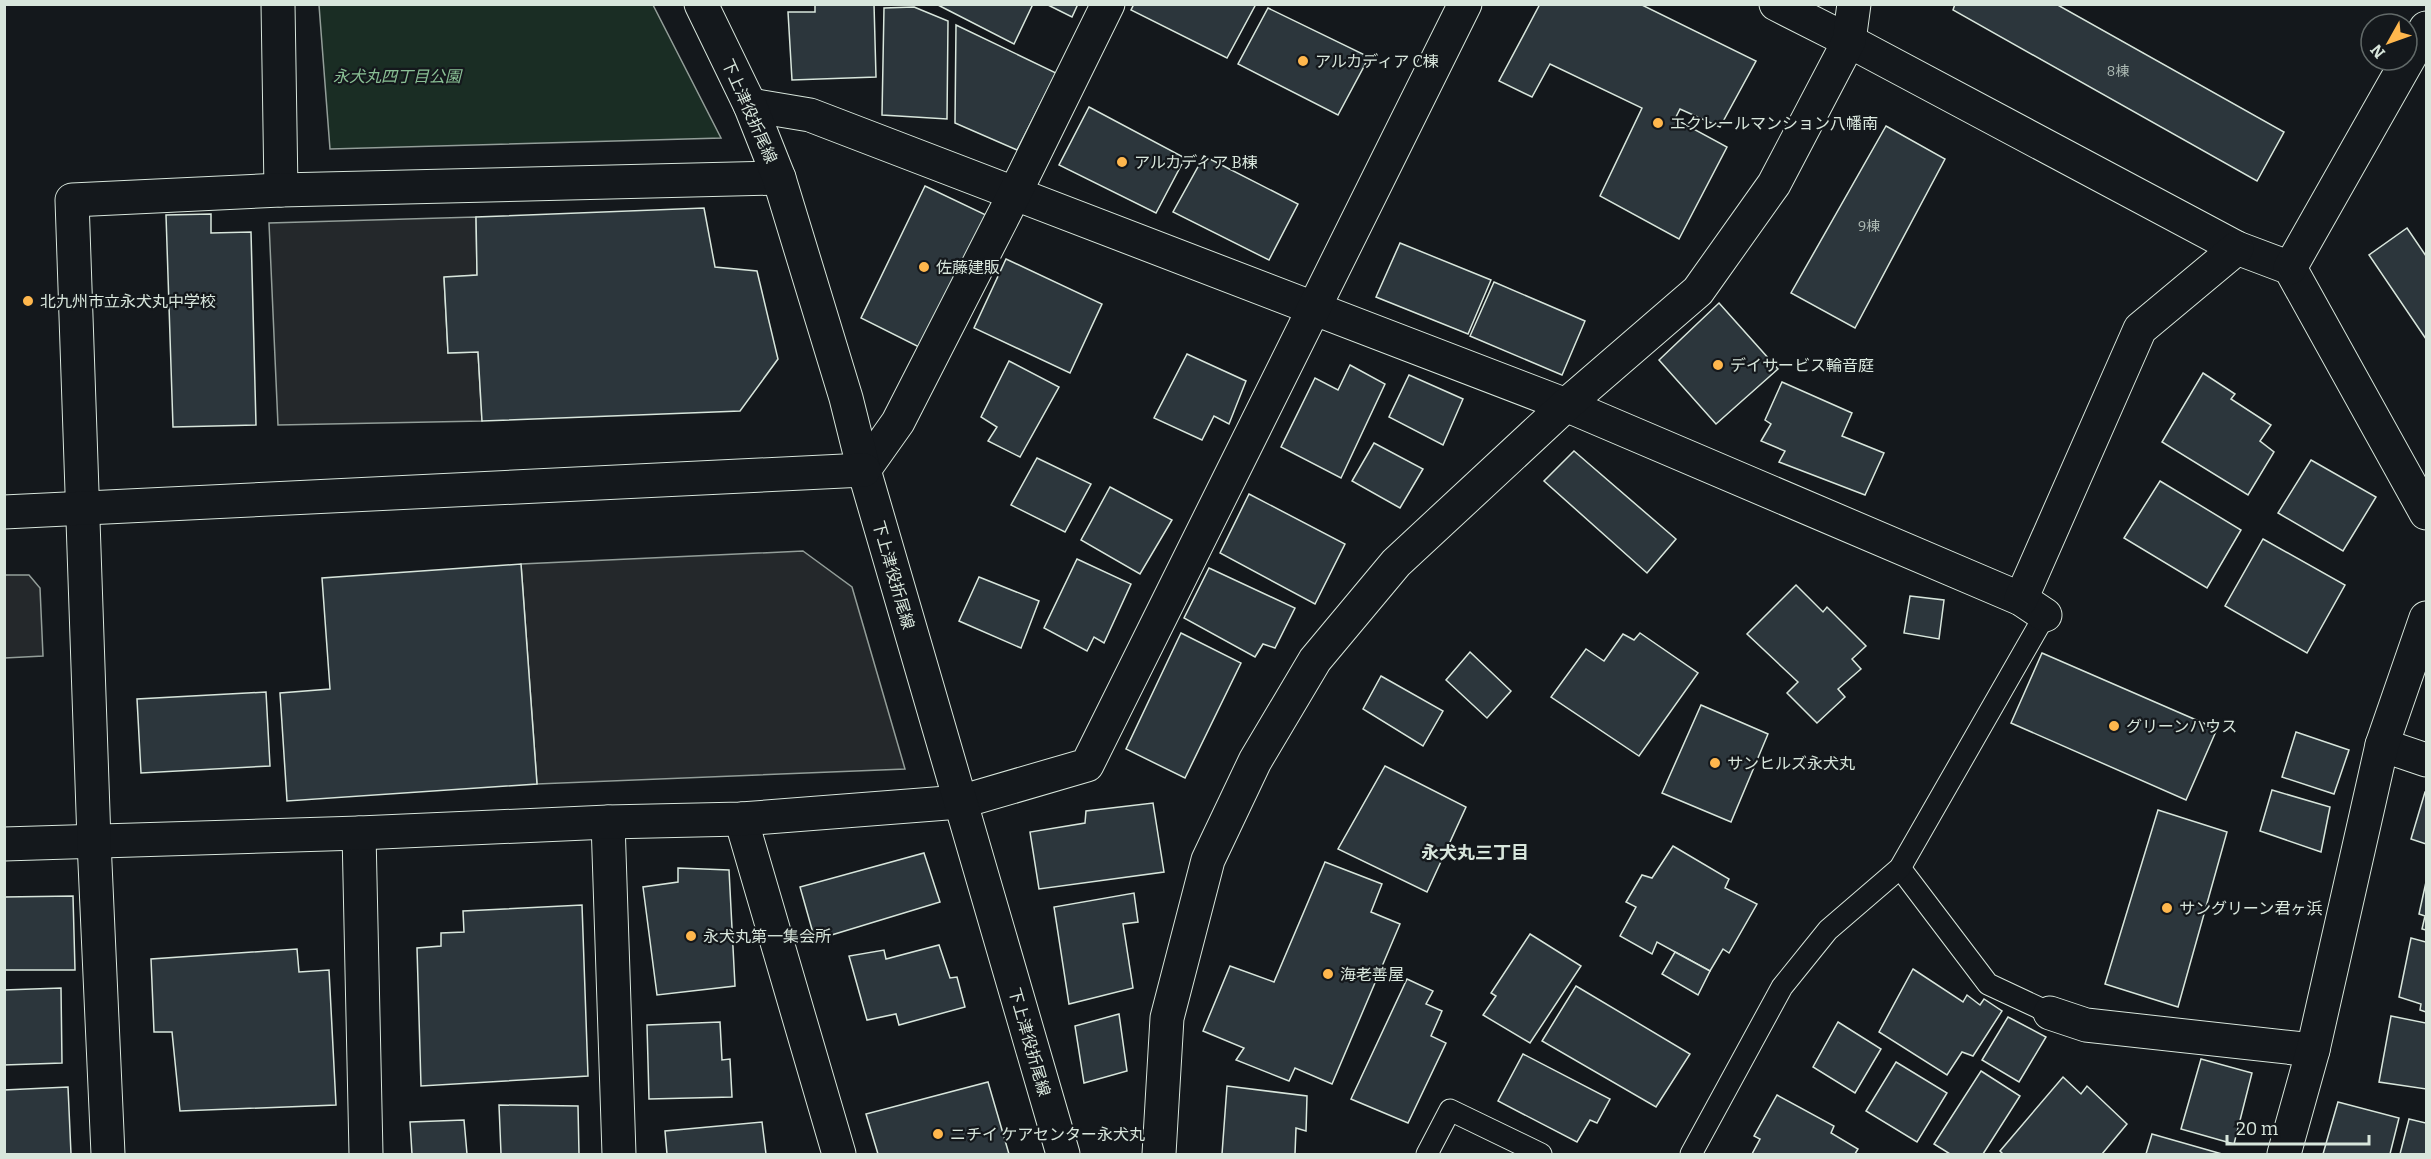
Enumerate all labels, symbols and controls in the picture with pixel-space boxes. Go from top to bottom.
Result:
north arrow [2359,12,2419,72]
text: N [2367,40,2389,62]
place label: アルカディア C棟 [1315,52,1439,71]
marker: アルカディア C棟 [1296,54,1310,68]
street label: 下上津役折尾線 [718,56,781,166]
house number: 8棟 [2107,63,2129,80]
park label: 永犬丸四丁目公園 [333,67,463,86]
place label: エクレールマンション八幡南 [1670,114,1878,133]
marker: エクレールマンション八幡南 [1651,116,1665,130]
place label: アルカディア B棟 [1134,153,1258,172]
marker: アルカディア B棟 [1115,155,1129,169]
house number: 9棟 [1858,218,1880,235]
place label: 佐藤建販 [936,258,1000,277]
marker: 佐藤建販 [917,260,931,274]
place label: 北九州市立永犬丸中学校 [40,292,216,311]
marker: 北九州市立永犬丸中学校 [21,294,35,308]
place label: デイサービス輪音庭 [1730,356,1874,375]
marker: デイサービス輪音庭 [1711,358,1725,372]
street label: 下上津役折尾線 [869,519,918,632]
place label: グリーンハウス [2126,717,2237,736]
marker: グリーンハウス [2107,719,2121,733]
place label: サンヒルズ永犬丸 [1727,754,1855,773]
marker: サンヒルズ永犬丸 [1708,756,1722,770]
district label: 永犬丸三丁目 [1421,842,1529,864]
place label: サングリーン君ヶ浜 [2179,899,2322,918]
marker: サングリーン君ヶ浜 [2160,901,2174,915]
place label: 永犬丸第一集会所 [703,927,831,946]
marker: 永犬丸第一集会所 [684,929,698,943]
place label: 海老善屋 [1340,965,1404,984]
marker: 海老善屋 [1321,967,1335,981]
street label: 下上津役折尾線 [1005,986,1054,1099]
scale bar [2227,1108,2370,1146]
text: 20 m [2236,1118,2278,1140]
place label: ニチイ ケアセンター永犬丸 [950,1125,1145,1144]
marker: ニチイ ケアセンター永犬丸 [931,1127,945,1141]

